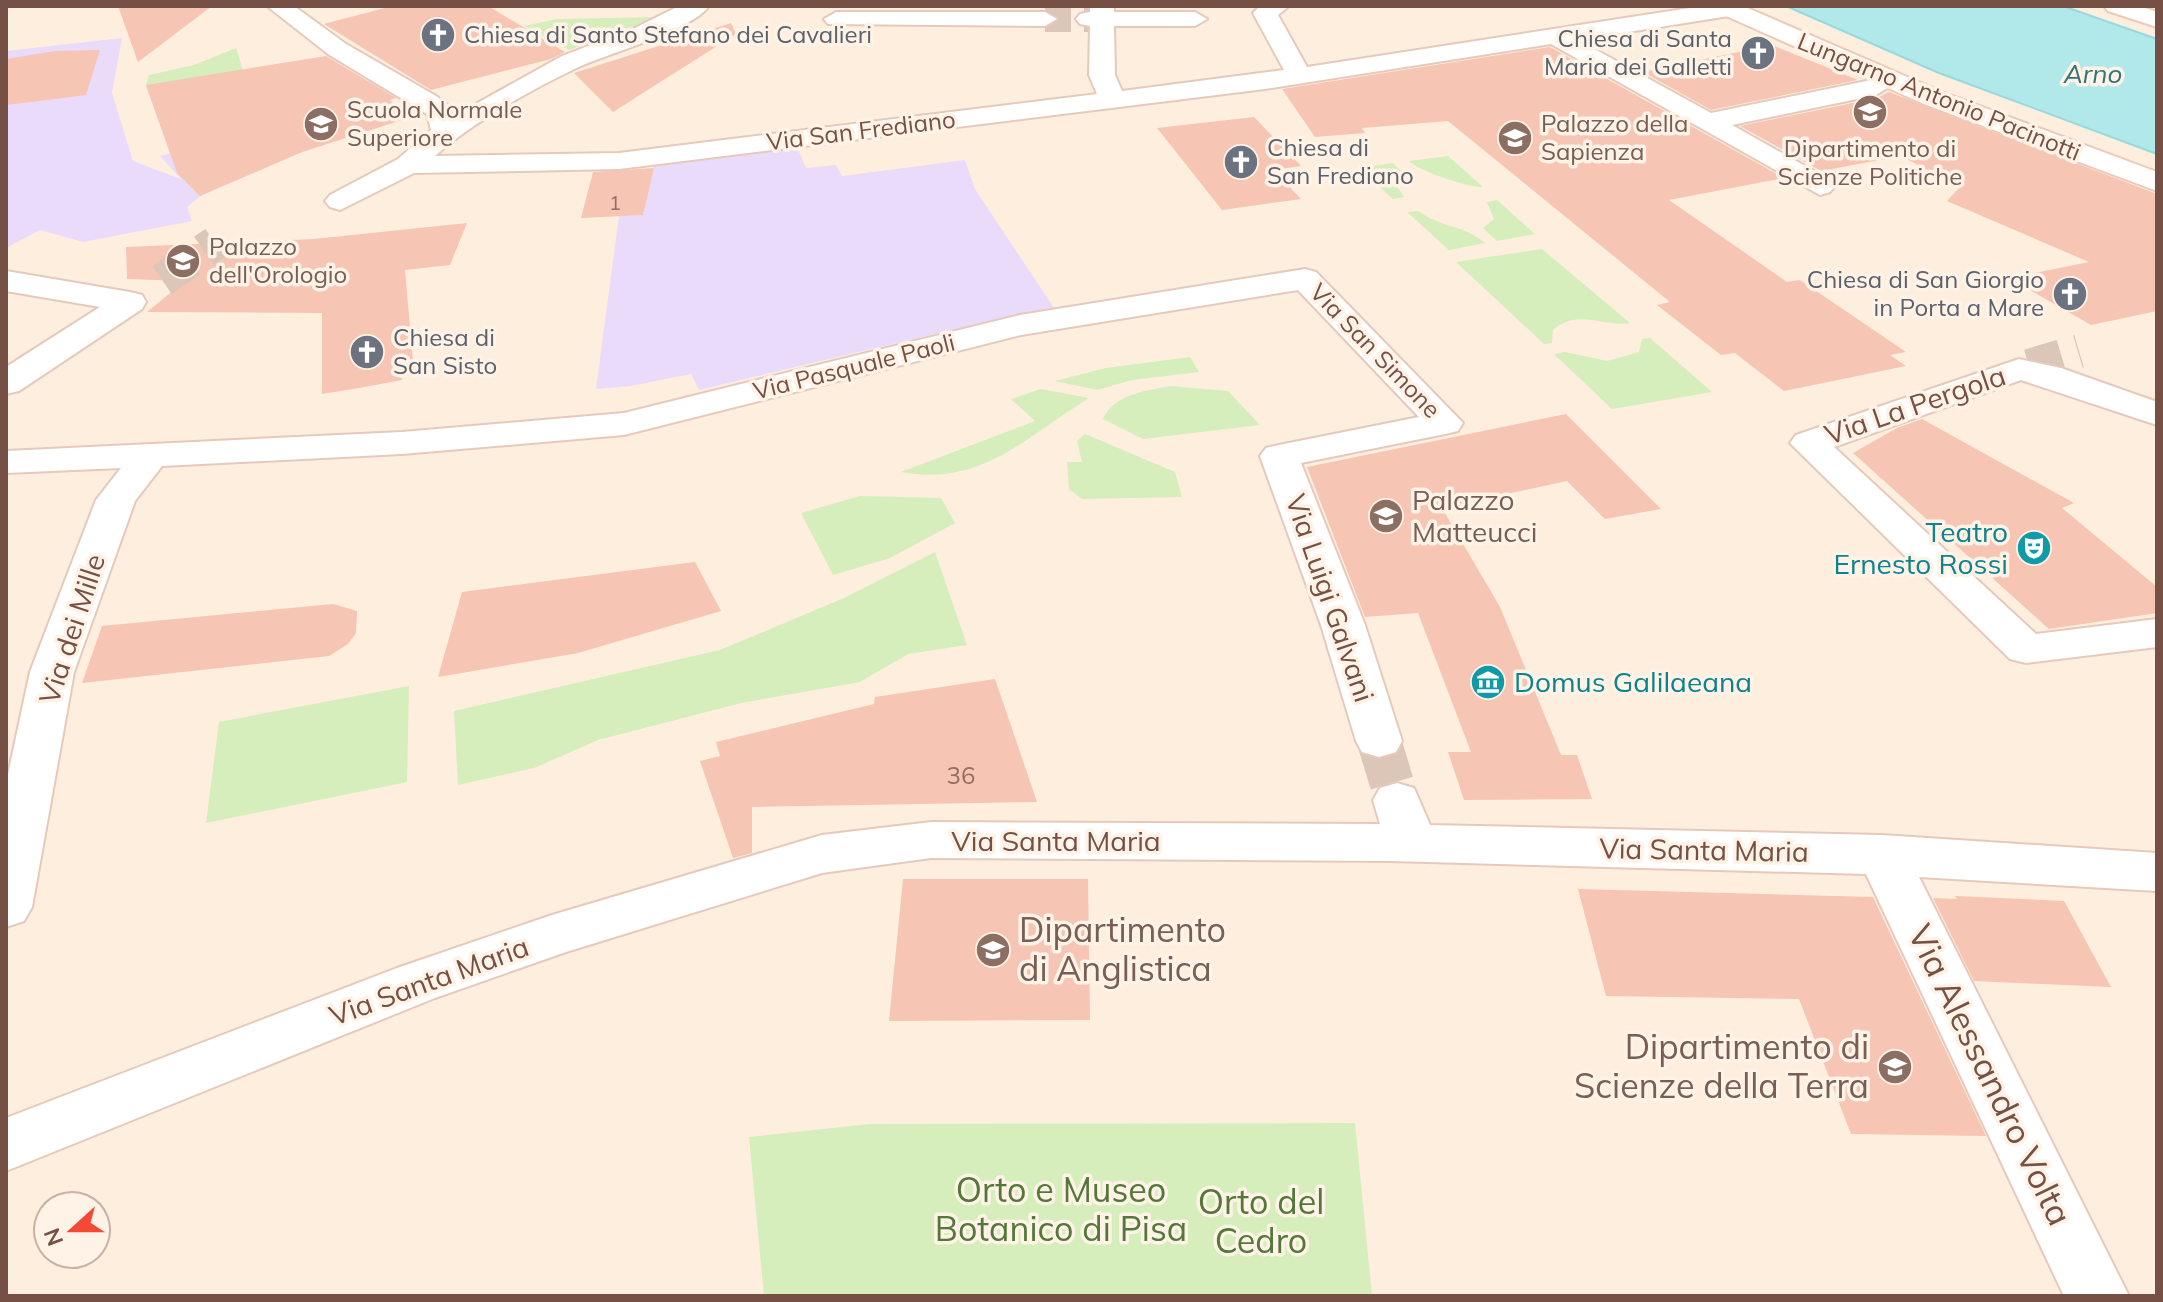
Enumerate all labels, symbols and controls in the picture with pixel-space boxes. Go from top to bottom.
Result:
church icon: Chiesa di Santo Stefano dei Cavalieri [419,16,457,54]
place label: Chiesa di Santo Stefano dei Cavalieri [464,19,872,49]
place label: Chiesa di Santa Maria dei Galletti [1544,23,1732,81]
street label: Lungarno Antonio Pacinotti [1793,25,2085,167]
church icon: Chiesa di Santa Maria dei Galletti [1739,34,1777,72]
water label: Arno [2063,57,2122,90]
school or university icon: Dipartimento di Scienze Politiche [1851,93,1889,131]
place label: Scuola Normale Superiore [347,94,522,152]
street label: Via San Frediano [765,104,957,156]
school or university icon: Scuola Normale Superiore [302,105,340,143]
place label: Palazzo della Sapienza [1541,108,1688,166]
school or university icon: Palazzo della Sapienza [1496,119,1534,157]
place label: Chiesa di San Frediano [1267,132,1414,190]
place label: Dipartimento di Scienze Politiche [1778,133,1962,191]
church icon: Chiesa di San Frediano [1222,143,1260,181]
house number: 1 [609,190,621,215]
place label: Palazzo dell'Orologio [209,231,347,289]
school or university icon: Palazzo dell'Orologio [164,242,202,280]
place label: Chiesa di San Giorgio in Porta a Mare [1807,264,2044,322]
church icon: Chiesa di San Giorgio in Porta a Mare [2051,275,2089,313]
street label: Via San Simone [1304,277,1447,424]
place label: Chiesa di San Sisto [393,322,497,380]
street label: Via Pasquale Paoli [750,326,958,406]
church icon: Chiesa di San Sisto [348,333,386,371]
street label: Via La Pergola [1820,357,2010,452]
place label: Palazzo Matteucci [1412,482,1537,549]
street label: Via Luigi Galvani [1279,489,1382,706]
school or university icon: Palazzo Matteucci [1367,497,1405,535]
place label: Teatro Ernesto Rossi [1834,514,2008,581]
theatre icon: Teatro Ernesto Rossi [2015,529,2053,567]
street label: Via dei Mille [31,549,112,708]
museum icon: Domus Galilaeana [1469,663,1507,701]
place label: Domus Galilaeana [1514,664,1752,699]
house number: 36 [947,760,975,790]
street label: Via Santa Maria [951,823,1161,858]
street label: Via Santa Maria [1599,830,1809,869]
place label: Dipartimento di Anglistica [1019,908,1226,990]
street label: Via Alessandro Volta [1899,917,2082,1232]
street label: Via Santa Maria [324,928,533,1033]
school or university icon: Dipartimento di Anglistica [974,931,1012,969]
place label: Dipartimento di Scienze della Terra [1574,1025,1869,1107]
school or university icon: Dipartimento di Scienze della Terra [1876,1048,1914,1086]
park label: Orto e Museo Botanico di Pisa [935,1168,1187,1250]
park label: Orto del Cedro [1198,1180,1324,1262]
north arrow [32,1190,112,1270]
text: N [37,1224,69,1250]

